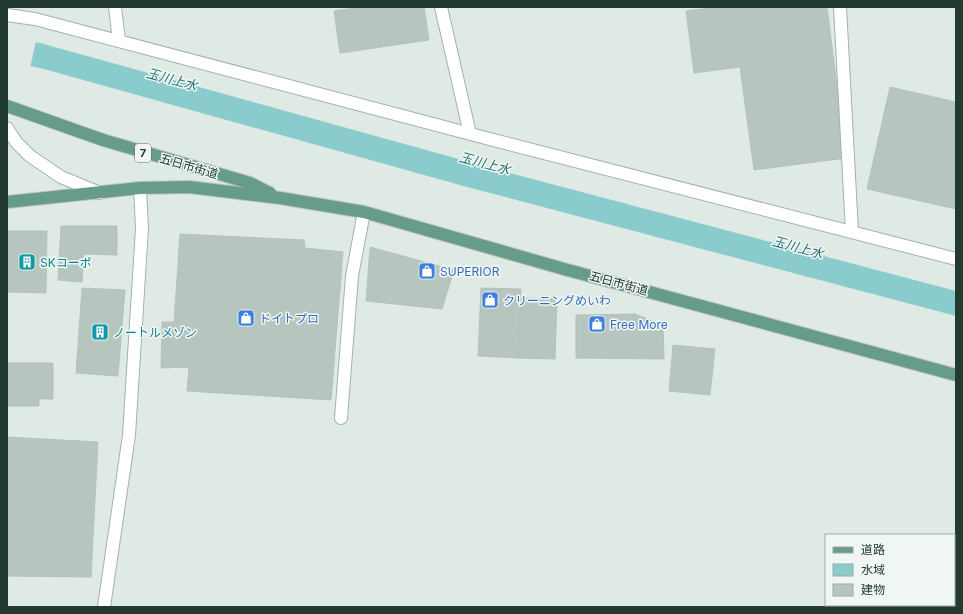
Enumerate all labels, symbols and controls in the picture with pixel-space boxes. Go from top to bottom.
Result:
water label: 玉川上水 [145,65,201,94]
road number: 7 [135,144,151,162]
water label: 玉川上水 [458,149,514,178]
street label: 五日市街道 [158,151,220,181]
water label: 玉川上水 [771,233,827,262]
building icon: SKコーポ [17,252,37,272]
place label: SKコーポ [40,255,92,270]
shop icon: SUPERIOR [417,261,437,281]
place label: SUPERIOR [440,264,500,279]
street label: 五日市街道 [588,268,650,298]
shop icon: クリーニングめいわ [480,290,500,310]
place label: クリーニングめいわ [503,293,611,308]
shop icon: ドイトプロ [236,308,256,328]
place label: ドイトプロ [259,311,319,326]
shop icon: Free More [587,314,607,334]
place label: Free More [610,317,668,332]
building icon: ノートルメゾン [90,322,110,342]
place label: ノートルメゾン [113,325,197,340]
legend [825,534,955,606]
text: 道路 [861,542,885,557]
text: 水域 [861,562,885,577]
text: 建物 [861,582,885,597]

